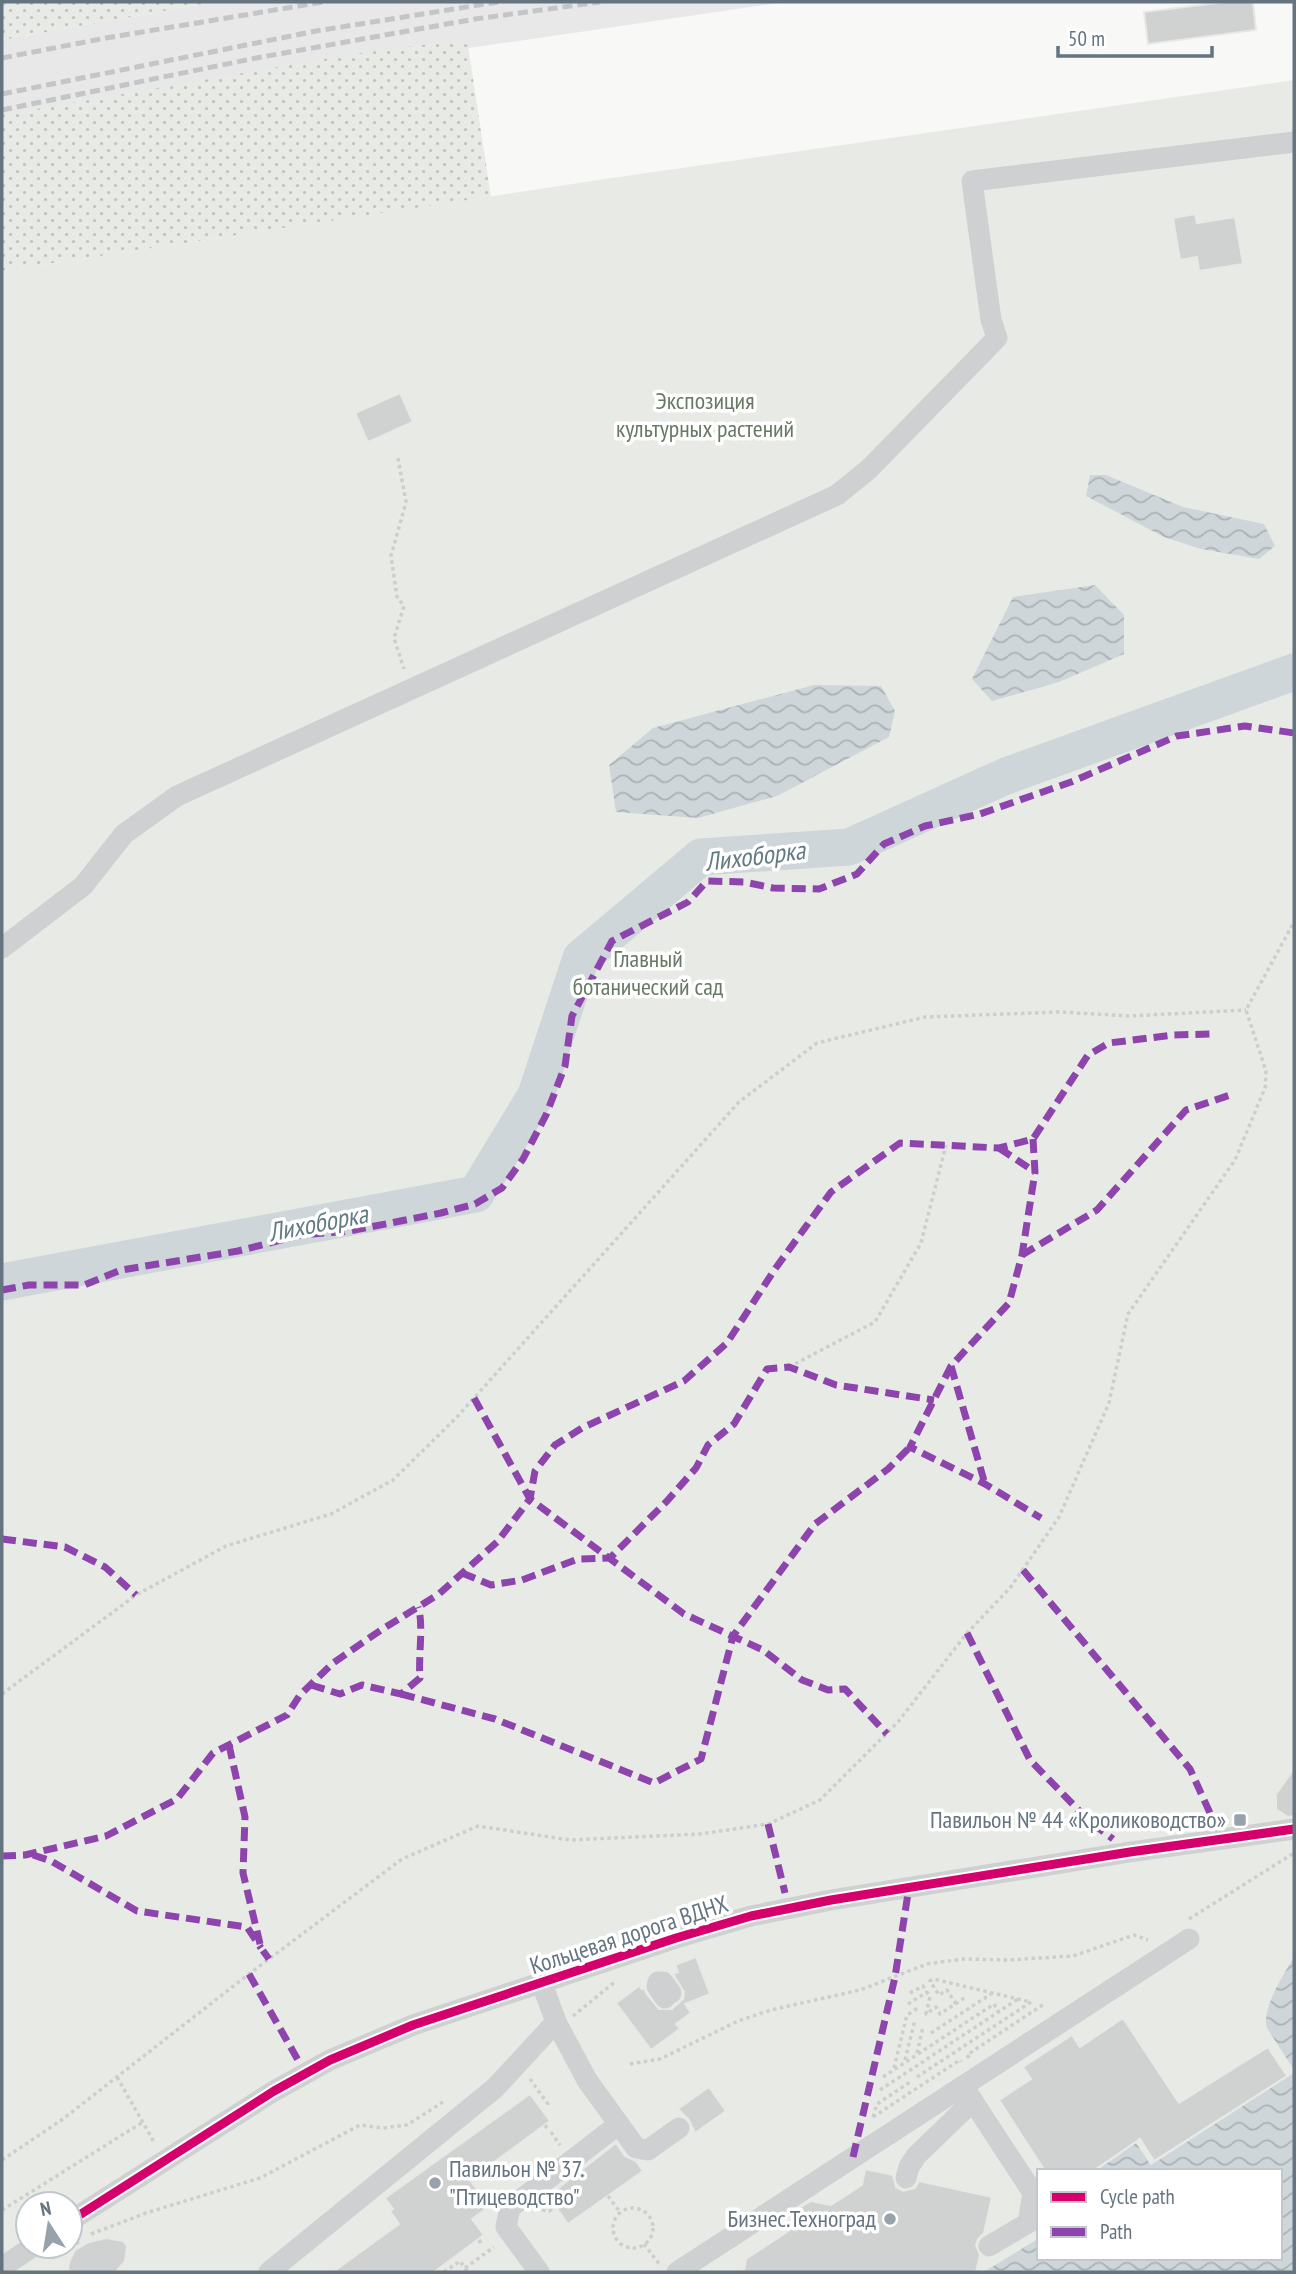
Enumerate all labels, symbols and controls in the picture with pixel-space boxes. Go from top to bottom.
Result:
scale bar [1058,14,1212,58]
text: 50 m [1068,25,1105,52]
park label: Экспозиция культурных растений [616,385,794,444]
water label: Лихоборка [702,833,808,878]
park label: Главный ботанический сад [573,943,724,1002]
water label: Лихоборка [265,1196,372,1248]
place label: Павильон № 44 «Кролиководство» [930,1804,1226,1835]
marker: Павильон № 44 «Кролиководство» [1232,1812,1248,1828]
street label: Кольцевая дорога ВДНХ [526,1888,732,1981]
place label: Павильон № 37. "Птицеводство" [449,2153,585,2212]
legend [1037,2169,1282,2260]
marker: Павильон № 37. "Птицеводство" [427,2175,443,2191]
text: Cycle path [1100,2183,1175,2210]
north arrow [14,2190,84,2260]
text: N [38,2196,53,2221]
place label: Бизнес.Техноград [728,2203,876,2234]
marker: Бизнес.Техноград [882,2211,898,2227]
text: Path [1100,2218,1132,2245]

